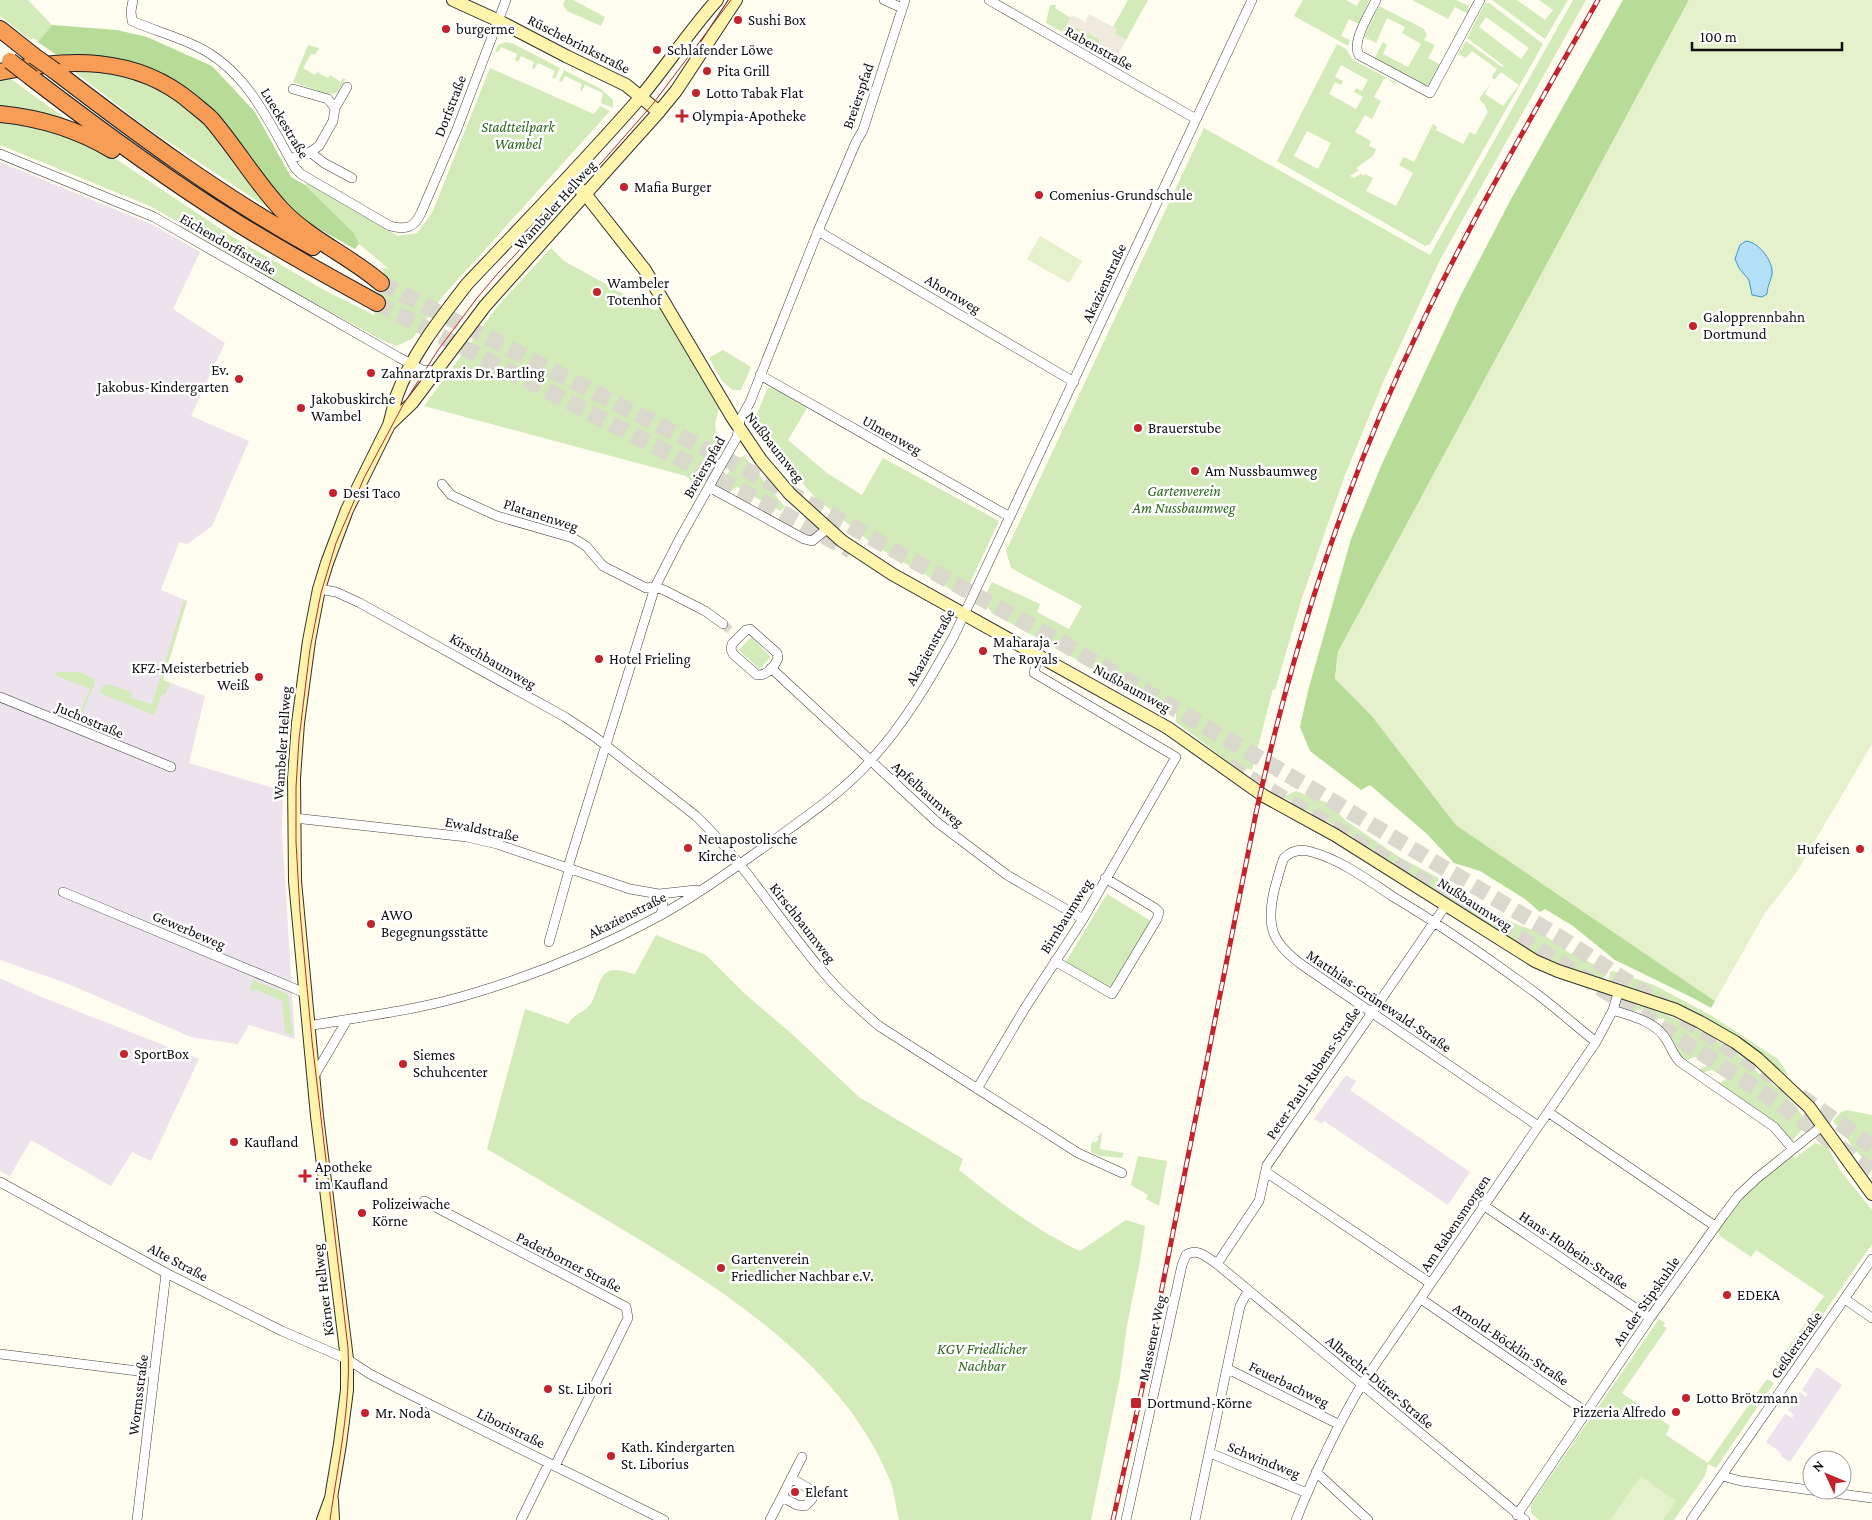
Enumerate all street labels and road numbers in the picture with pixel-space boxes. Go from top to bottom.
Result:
street label: Rüschebrinkstraße [525,11,633,77]
street label: Rabenstraße [1062,23,1136,73]
street label: Breierspfad [839,61,878,131]
street label: Dorfstraße [431,72,469,139]
street label: Lueckestraße [258,85,313,162]
street label: Wambeler Hellweg [511,157,600,253]
street label: Eichendorffstraße [177,210,279,278]
street label: Akazienstraße [1079,241,1129,325]
street label: Ahornweg [922,271,984,318]
street label: Nußbaumweg [742,408,808,486]
street label: Ulmenweg [859,412,924,459]
street label: Breierspfad [680,433,729,501]
street label: Platanenweg [501,495,580,536]
street label: Akazienstraße [902,605,958,688]
street label: Kirschbaumweg [446,630,539,693]
street label: Nußbaumweg [1090,660,1173,717]
street label: Wambeler Hellweg [270,686,295,801]
street label: Juchostraße [52,698,127,742]
street label: Apfelbaumweg [888,758,967,831]
street label: Ewaldstraße [444,813,521,845]
street label: Nußbaumweg [1434,874,1515,935]
street label: Birnbaumweg [1037,876,1096,957]
street label: Kirschbaumweg [766,880,839,967]
street label: Akazienstraße [585,888,669,941]
street label: Gewerbeweg [150,907,228,953]
street label: Matthias-Grünewald-Straße [1304,947,1455,1056]
street label: Peter-Paul-Rubens-Straße [1263,1003,1364,1142]
street label: Am Rabensmorgen [1417,1172,1494,1275]
street label: Hans-Holbein-Straße [1516,1208,1632,1293]
street label: Paderborner Straße [514,1228,625,1296]
street label: Alte Straße [145,1240,211,1285]
street label: Körner Hellweg [309,1243,338,1337]
street label: An der Stipskuhle [1609,1253,1684,1349]
street label: Massener Weg [1135,1294,1170,1383]
street label: Arnold-Böcklin-Straße [1450,1299,1572,1389]
street label: Geßlerstraße [1767,1308,1825,1382]
street label: Albrecht-Dürer-Straße [1323,1332,1437,1432]
street label: Wormsstraße [125,1353,151,1436]
street label: Feuerbachweg [1246,1358,1332,1411]
street label: Liboristraße [474,1405,548,1451]
street label: Schwindweg [1225,1438,1303,1483]

